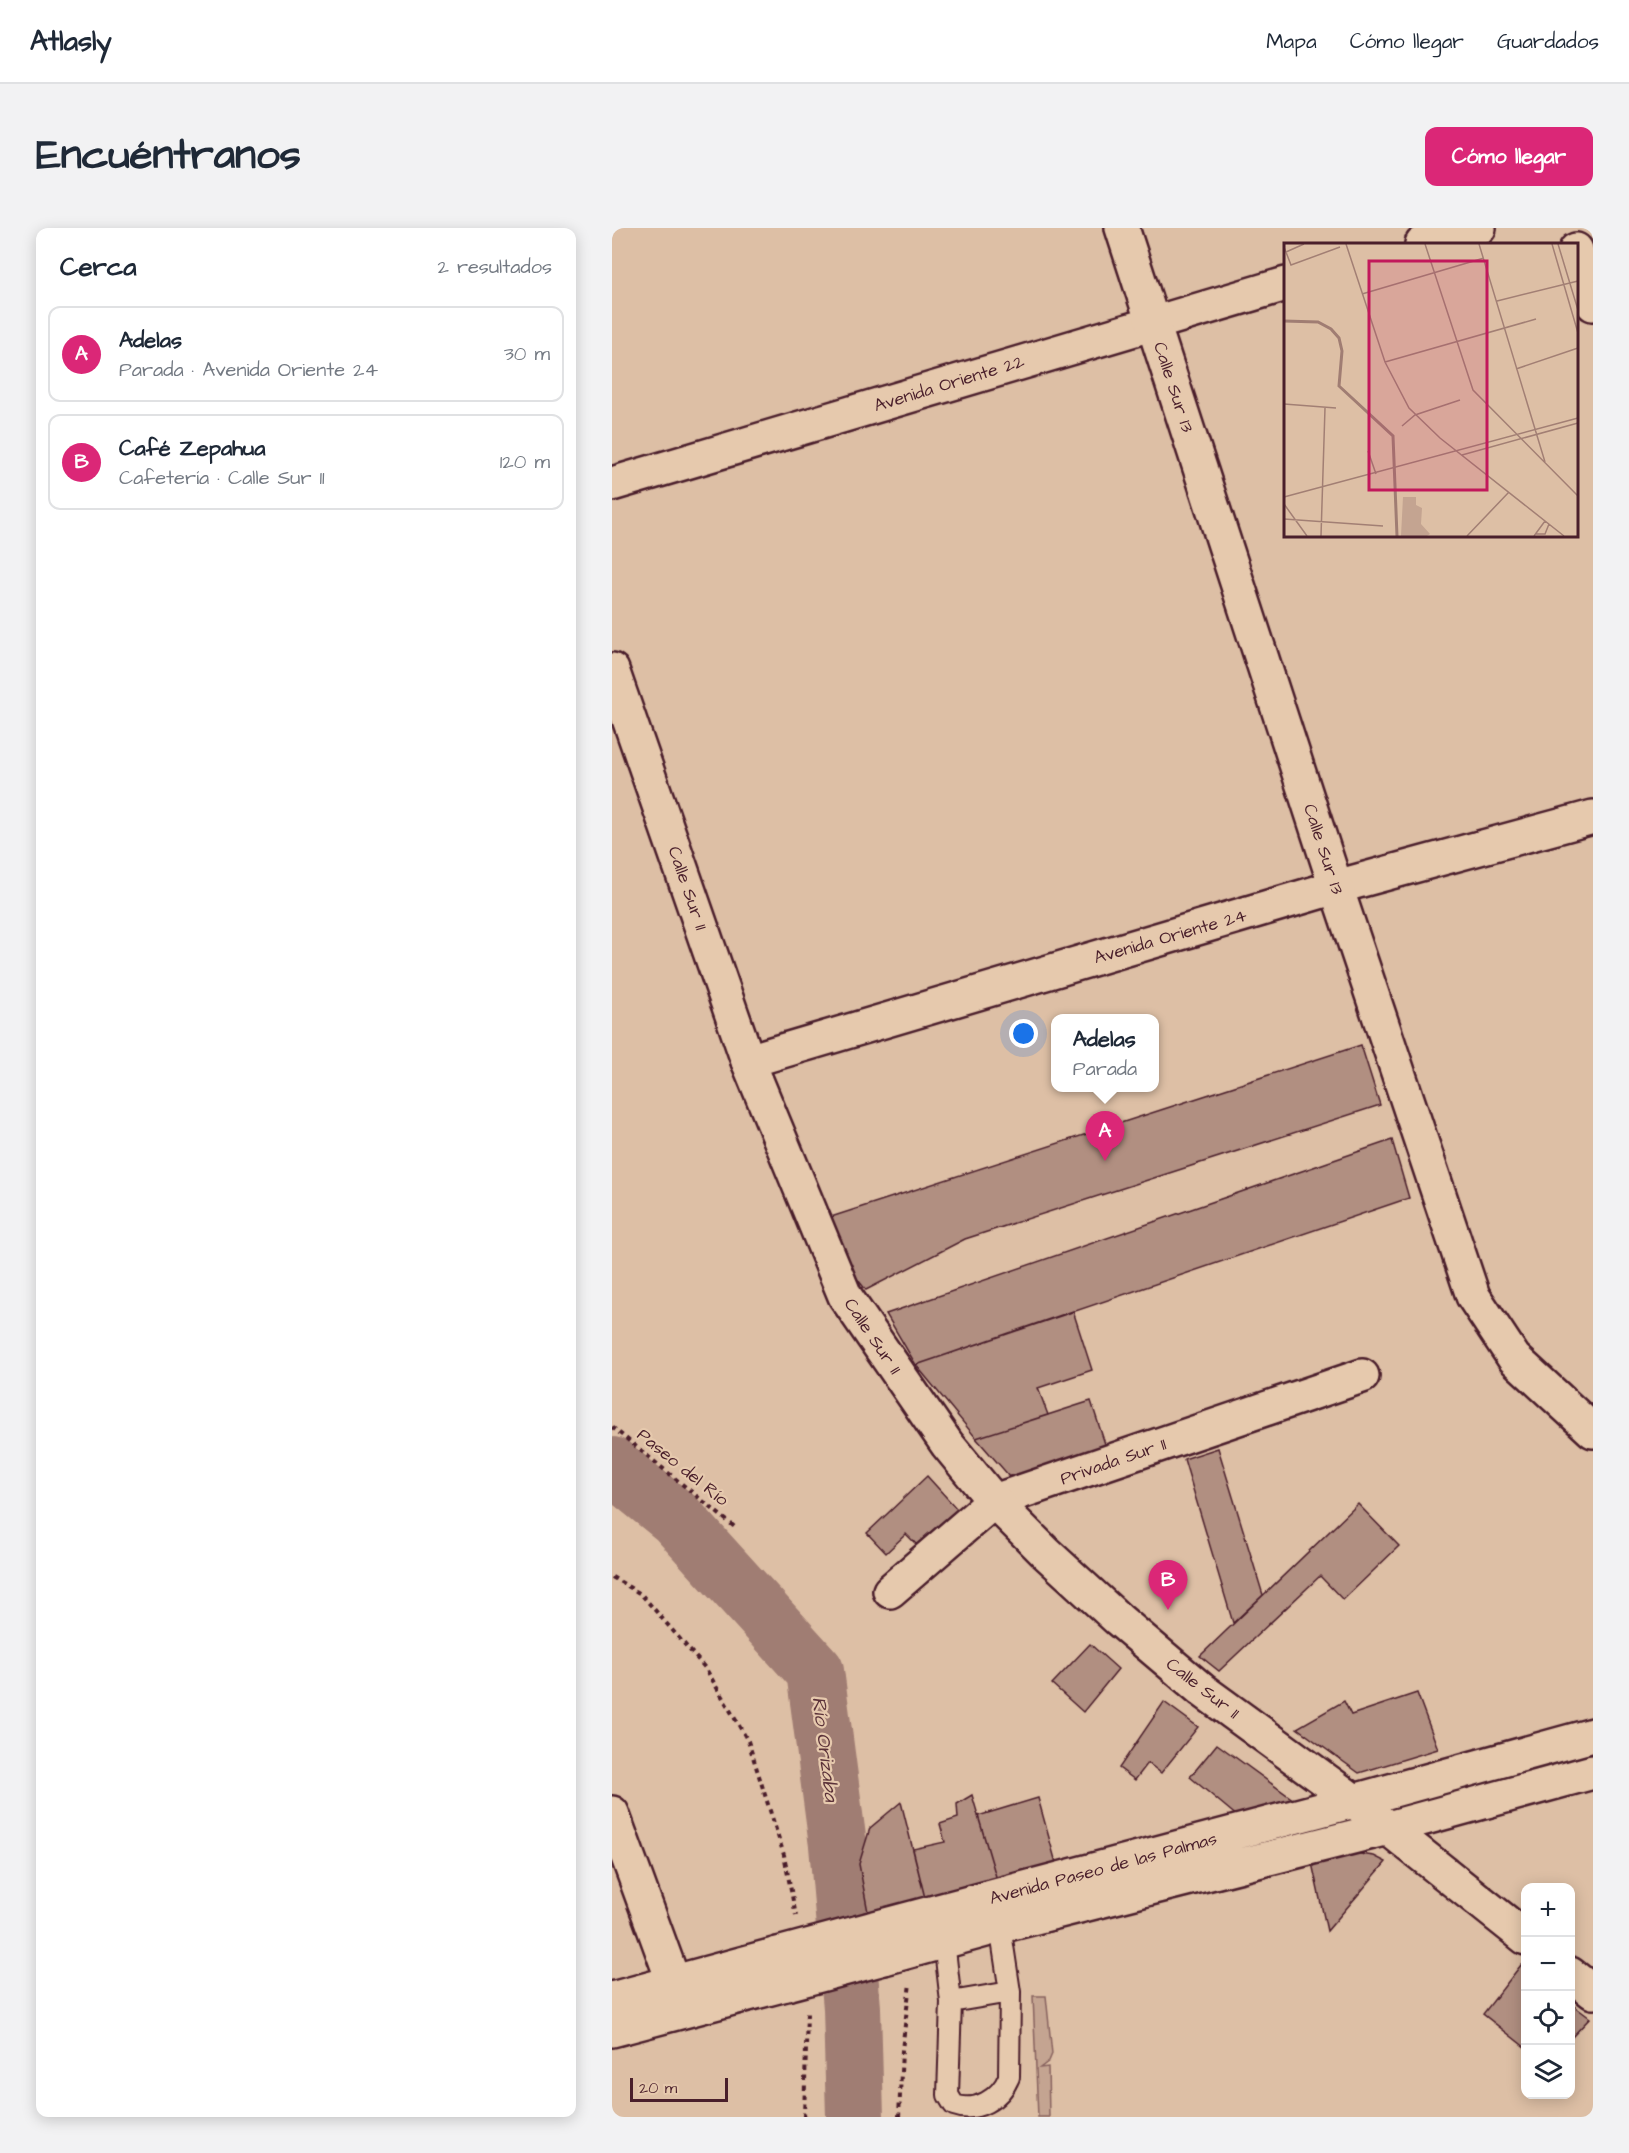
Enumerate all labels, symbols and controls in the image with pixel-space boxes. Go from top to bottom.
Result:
text: Atlasly [30,22,112,61]
text: Mapa [1266,27,1317,56]
text: Cómo llegar [1350,27,1464,56]
text: Guardados [1497,27,1599,56]
text: Encuéntranos [36,127,301,185]
button: Cómo llegar [1425,127,1593,186]
inset map [1284,243,1578,537]
text: Cerca [60,249,137,285]
text: 2 resultados [438,253,552,281]
text: Adelas [119,325,182,356]
street label: Calle Sur 13 [1147,339,1200,436]
text: A [75,340,88,368]
text: 30 m [504,340,550,368]
street label: Avenida Oriente 22 [871,348,1028,418]
text: Parada · Avenida Oriente 24 [119,356,378,384]
text: Café Zepahua [119,433,265,464]
text: B [74,448,89,476]
text: 120 m [500,448,550,476]
text: Cafetería · Calle Sur 11 [119,464,325,492]
street label: Calle Sur 13 [1297,801,1350,898]
street label: Calle Sur 11 [662,843,714,933]
street label: Avenida Oriente 24 [1091,903,1250,970]
popup [1051,1014,1159,1092]
your location [1009,1019,1038,1048]
text: Adelas [1073,1024,1136,1055]
text: Parada [1073,1055,1137,1083]
pin: A [1086,1112,1124,1161]
street label: Calle Sur 11 [838,1293,907,1379]
street label: Paseo del Río [632,1423,734,1512]
street label: Privada Sur 11 [1057,1432,1170,1491]
pin: B [1148,1560,1188,1610]
street label: Calle Sur 11 [1161,1652,1245,1725]
water label: Río Orizaba [805,1695,845,1804]
street label: Avenida Paseo de las Palmas [987,1826,1220,1911]
map controls [1521,1883,1575,2099]
button: + [1521,1883,1575,1937]
button: − [1521,1937,1575,1991]
button: locate [1521,1991,1575,2045]
button: layers [1521,2045,1575,2099]
scale bar [630,2075,728,2102]
text: 20 m [639,2077,677,2099]

